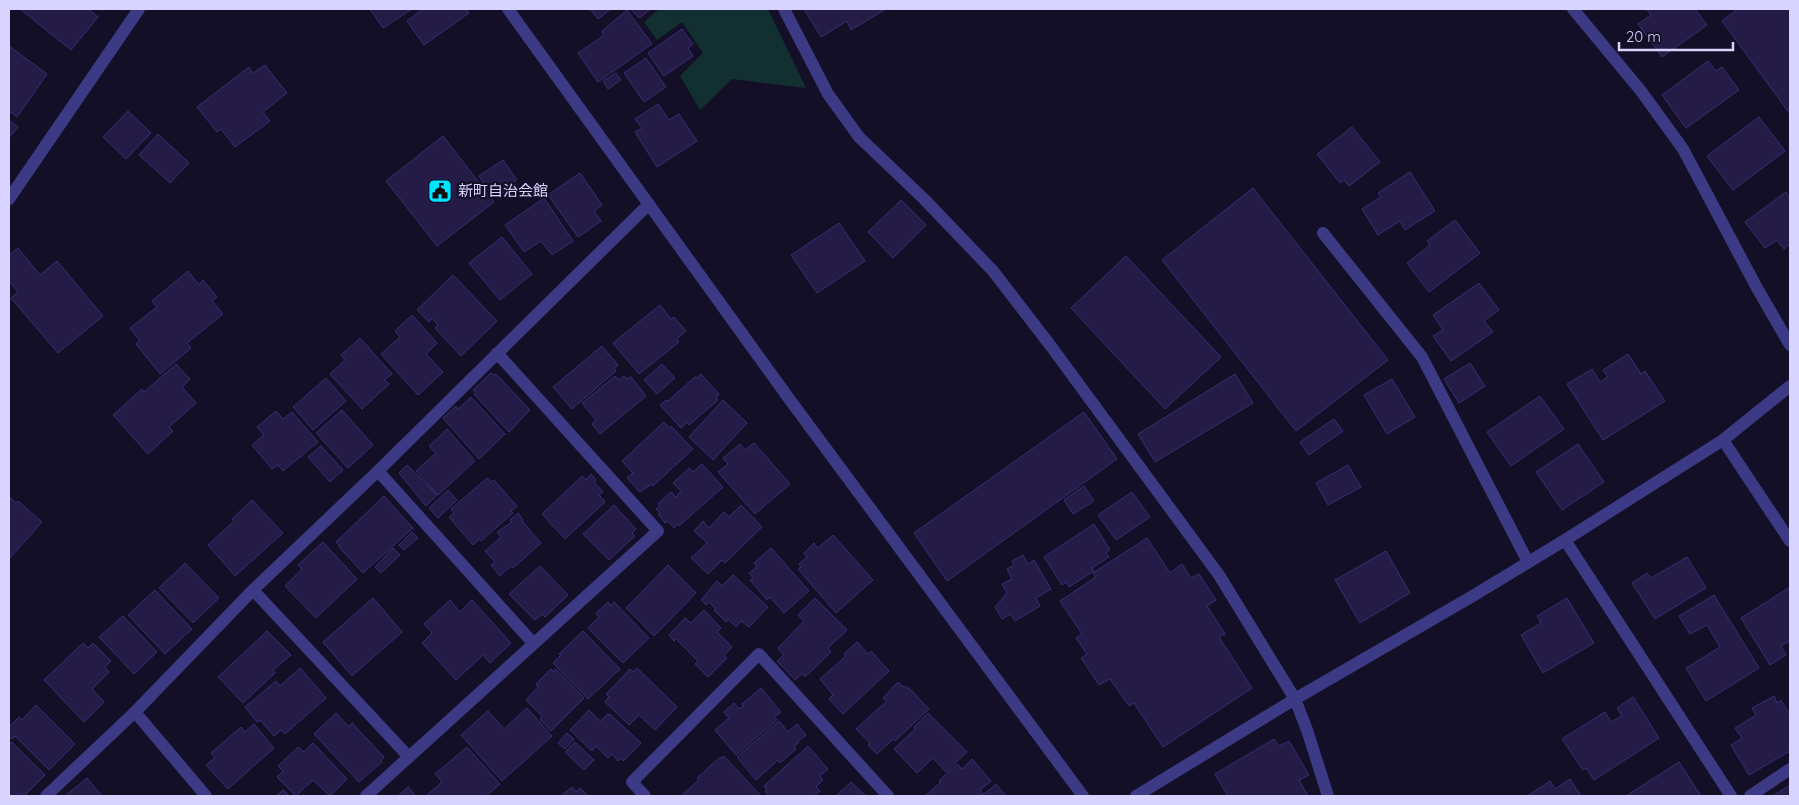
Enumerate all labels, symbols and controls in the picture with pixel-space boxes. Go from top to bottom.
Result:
scale bar [1619,20,1733,52]
text: 20 m [1626,27,1661,46]
public building icon: 新町自治会館 [427,178,453,204]
place label: 新町自治会館 [458,181,548,200]

